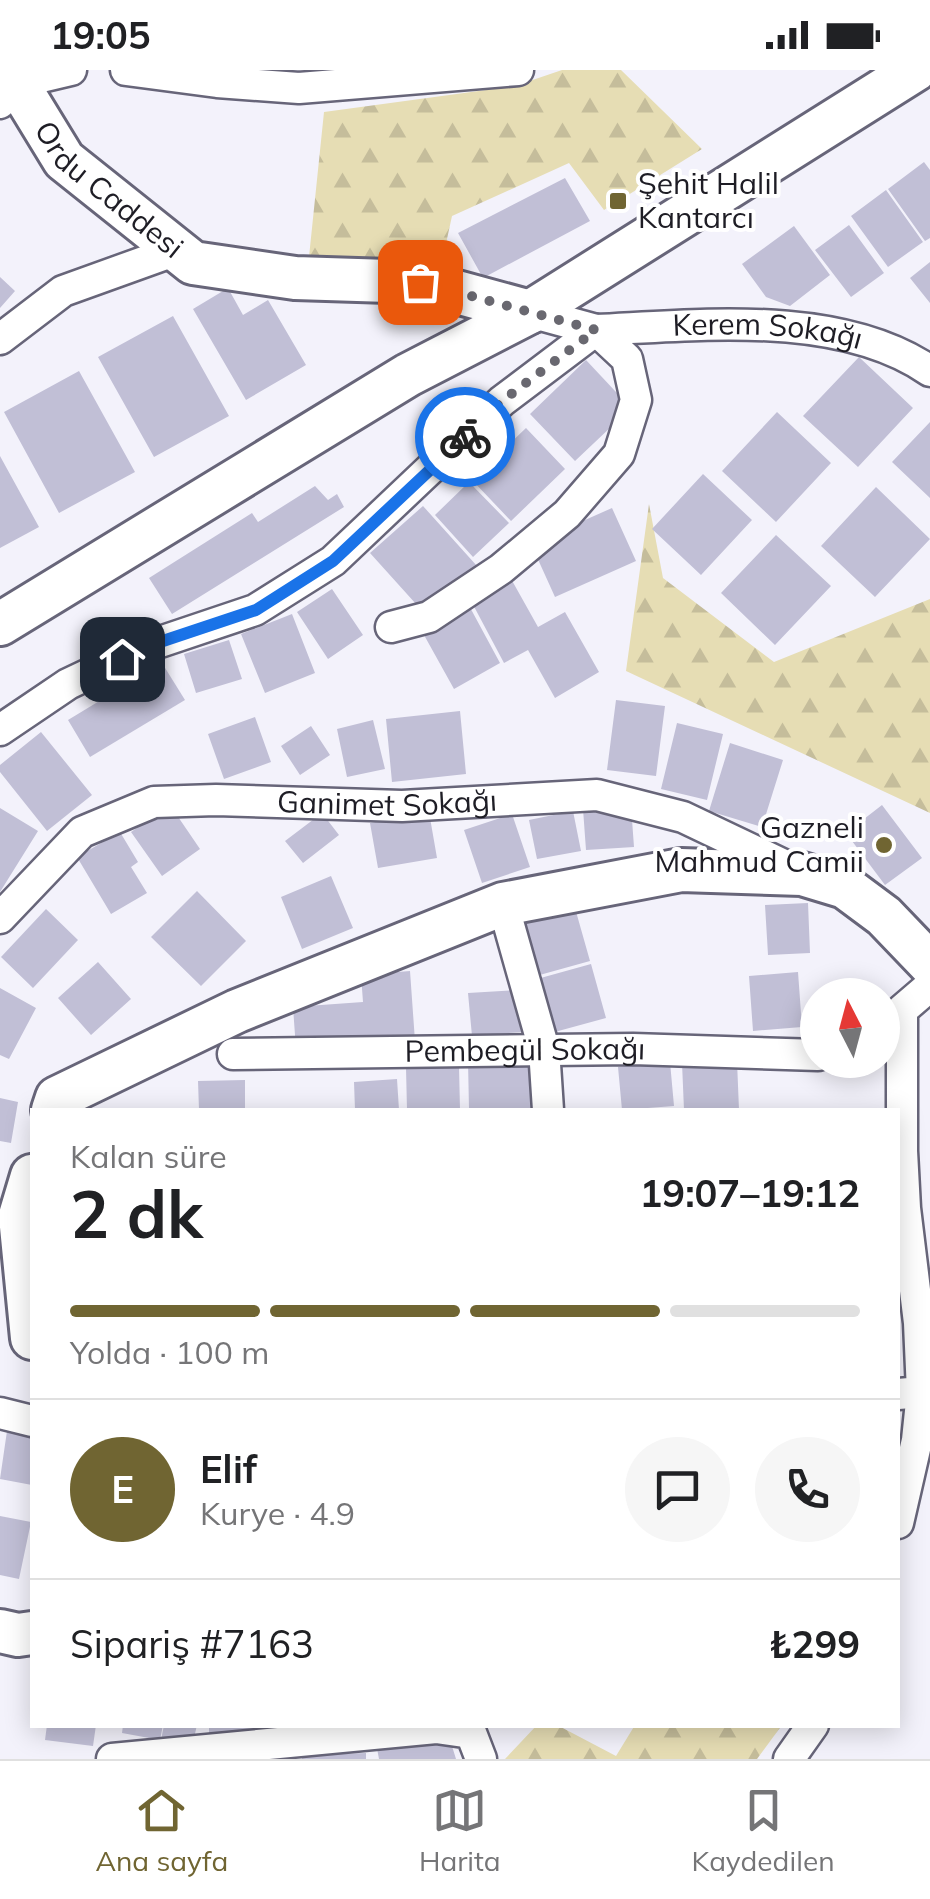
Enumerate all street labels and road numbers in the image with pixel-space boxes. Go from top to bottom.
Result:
street label: Ordu Caddesi [27,114,192,266]
street label: Kerem Sokağı [672,304,867,357]
street label: Ganimet Sokağı [276,781,498,824]
street label: Pembegül Sokağı [404,1029,646,1070]

